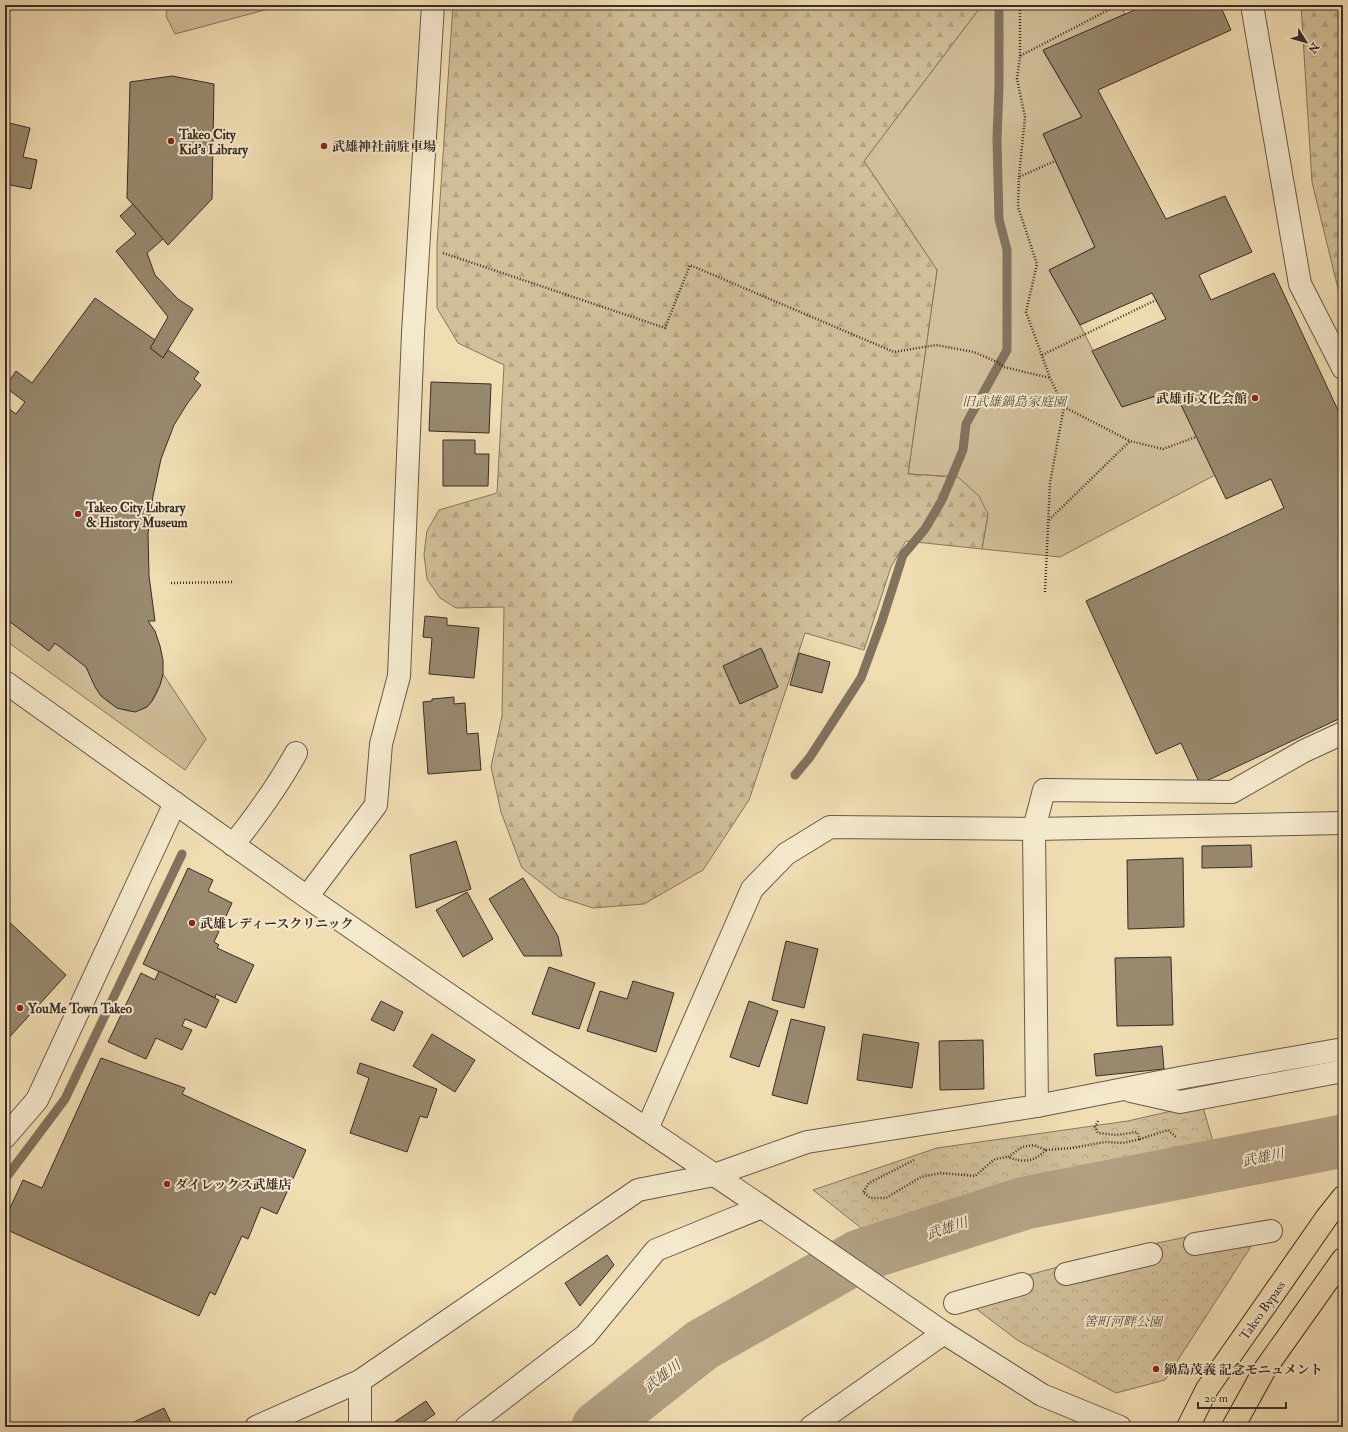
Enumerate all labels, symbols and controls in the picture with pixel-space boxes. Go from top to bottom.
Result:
north arrow [1286,22,1326,62]
text: N [1305,39,1322,56]
place label: Takeo City Kid's Library [178,127,249,159]
marker: Takeo City Kid's Library [166,136,176,146]
place label: 武雄神社前駐車場 [332,139,436,155]
marker: 武雄神社前駐車場 [319,141,329,151]
place label: 武雄市文化会館 [1156,391,1247,407]
marker: 武雄市文化会館 [1250,393,1260,403]
park label: 旧武雄鍋島家庭園 [962,394,1068,410]
place label: Takeo City Library & History Museum [85,500,189,532]
marker: Takeo City Library & History Museum [73,509,83,519]
place label: 武雄レディースクリニック [200,916,354,932]
marker: 武雄レディースクリニック [187,918,197,928]
place label: YouMe Town Takeo [27,1001,133,1017]
marker: YouMe Town Takeo [15,1003,25,1013]
water label: 武雄川 [1241,1145,1287,1170]
place label: ダイレックス武雄店 [175,1177,291,1193]
marker: ダイレックス武雄店 [162,1179,172,1189]
water label: 武雄川 [925,1213,972,1243]
street label: Takeo Bypass [1236,1277,1290,1344]
park label: 筈町河畔公園 [1084,1314,1164,1330]
water label: 武雄川 [641,1356,686,1396]
place label: 鍋島茂義 記念モニュメント [1164,1362,1323,1378]
marker: 鍋島茂義 記念モニュメント [1151,1364,1161,1374]
scale bar [1198,1384,1286,1410]
text: 20 m [1204,1391,1229,1406]

